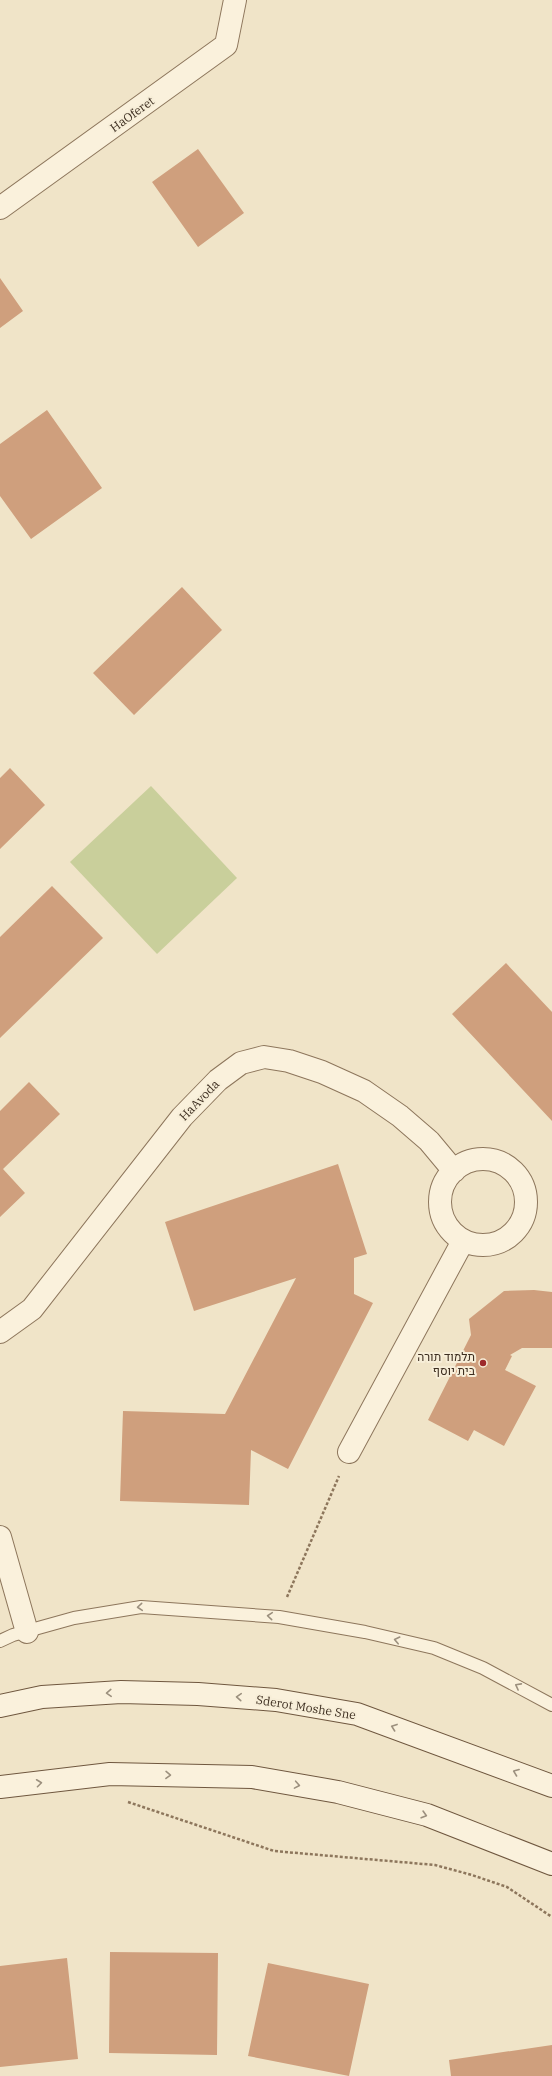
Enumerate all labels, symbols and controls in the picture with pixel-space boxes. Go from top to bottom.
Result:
street label: HaOferet [107,93,157,135]
street label: HaAvoda [176,1076,222,1124]
place label: תלמוד תורה בית יוסף [417,1349,476,1378]
marker: תלמוד תורה בית יוסף [478,1358,488,1368]
one-way arrow [137,1603,143,1612]
one-way arrow [267,1611,273,1620]
one-way arrow [394,1636,401,1644]
one-way arrow [515,1683,522,1691]
one-way arrow [106,1688,112,1697]
street label: Sderot Moshe Sne [255,1692,357,1722]
one-way arrow [236,1693,242,1702]
one-way arrow [390,1723,397,1731]
one-way arrow [512,1768,519,1776]
one-way arrow [165,1771,171,1779]
one-way arrow [36,1778,42,1787]
one-way arrow [294,1780,301,1789]
one-way arrow [420,1810,427,1819]

